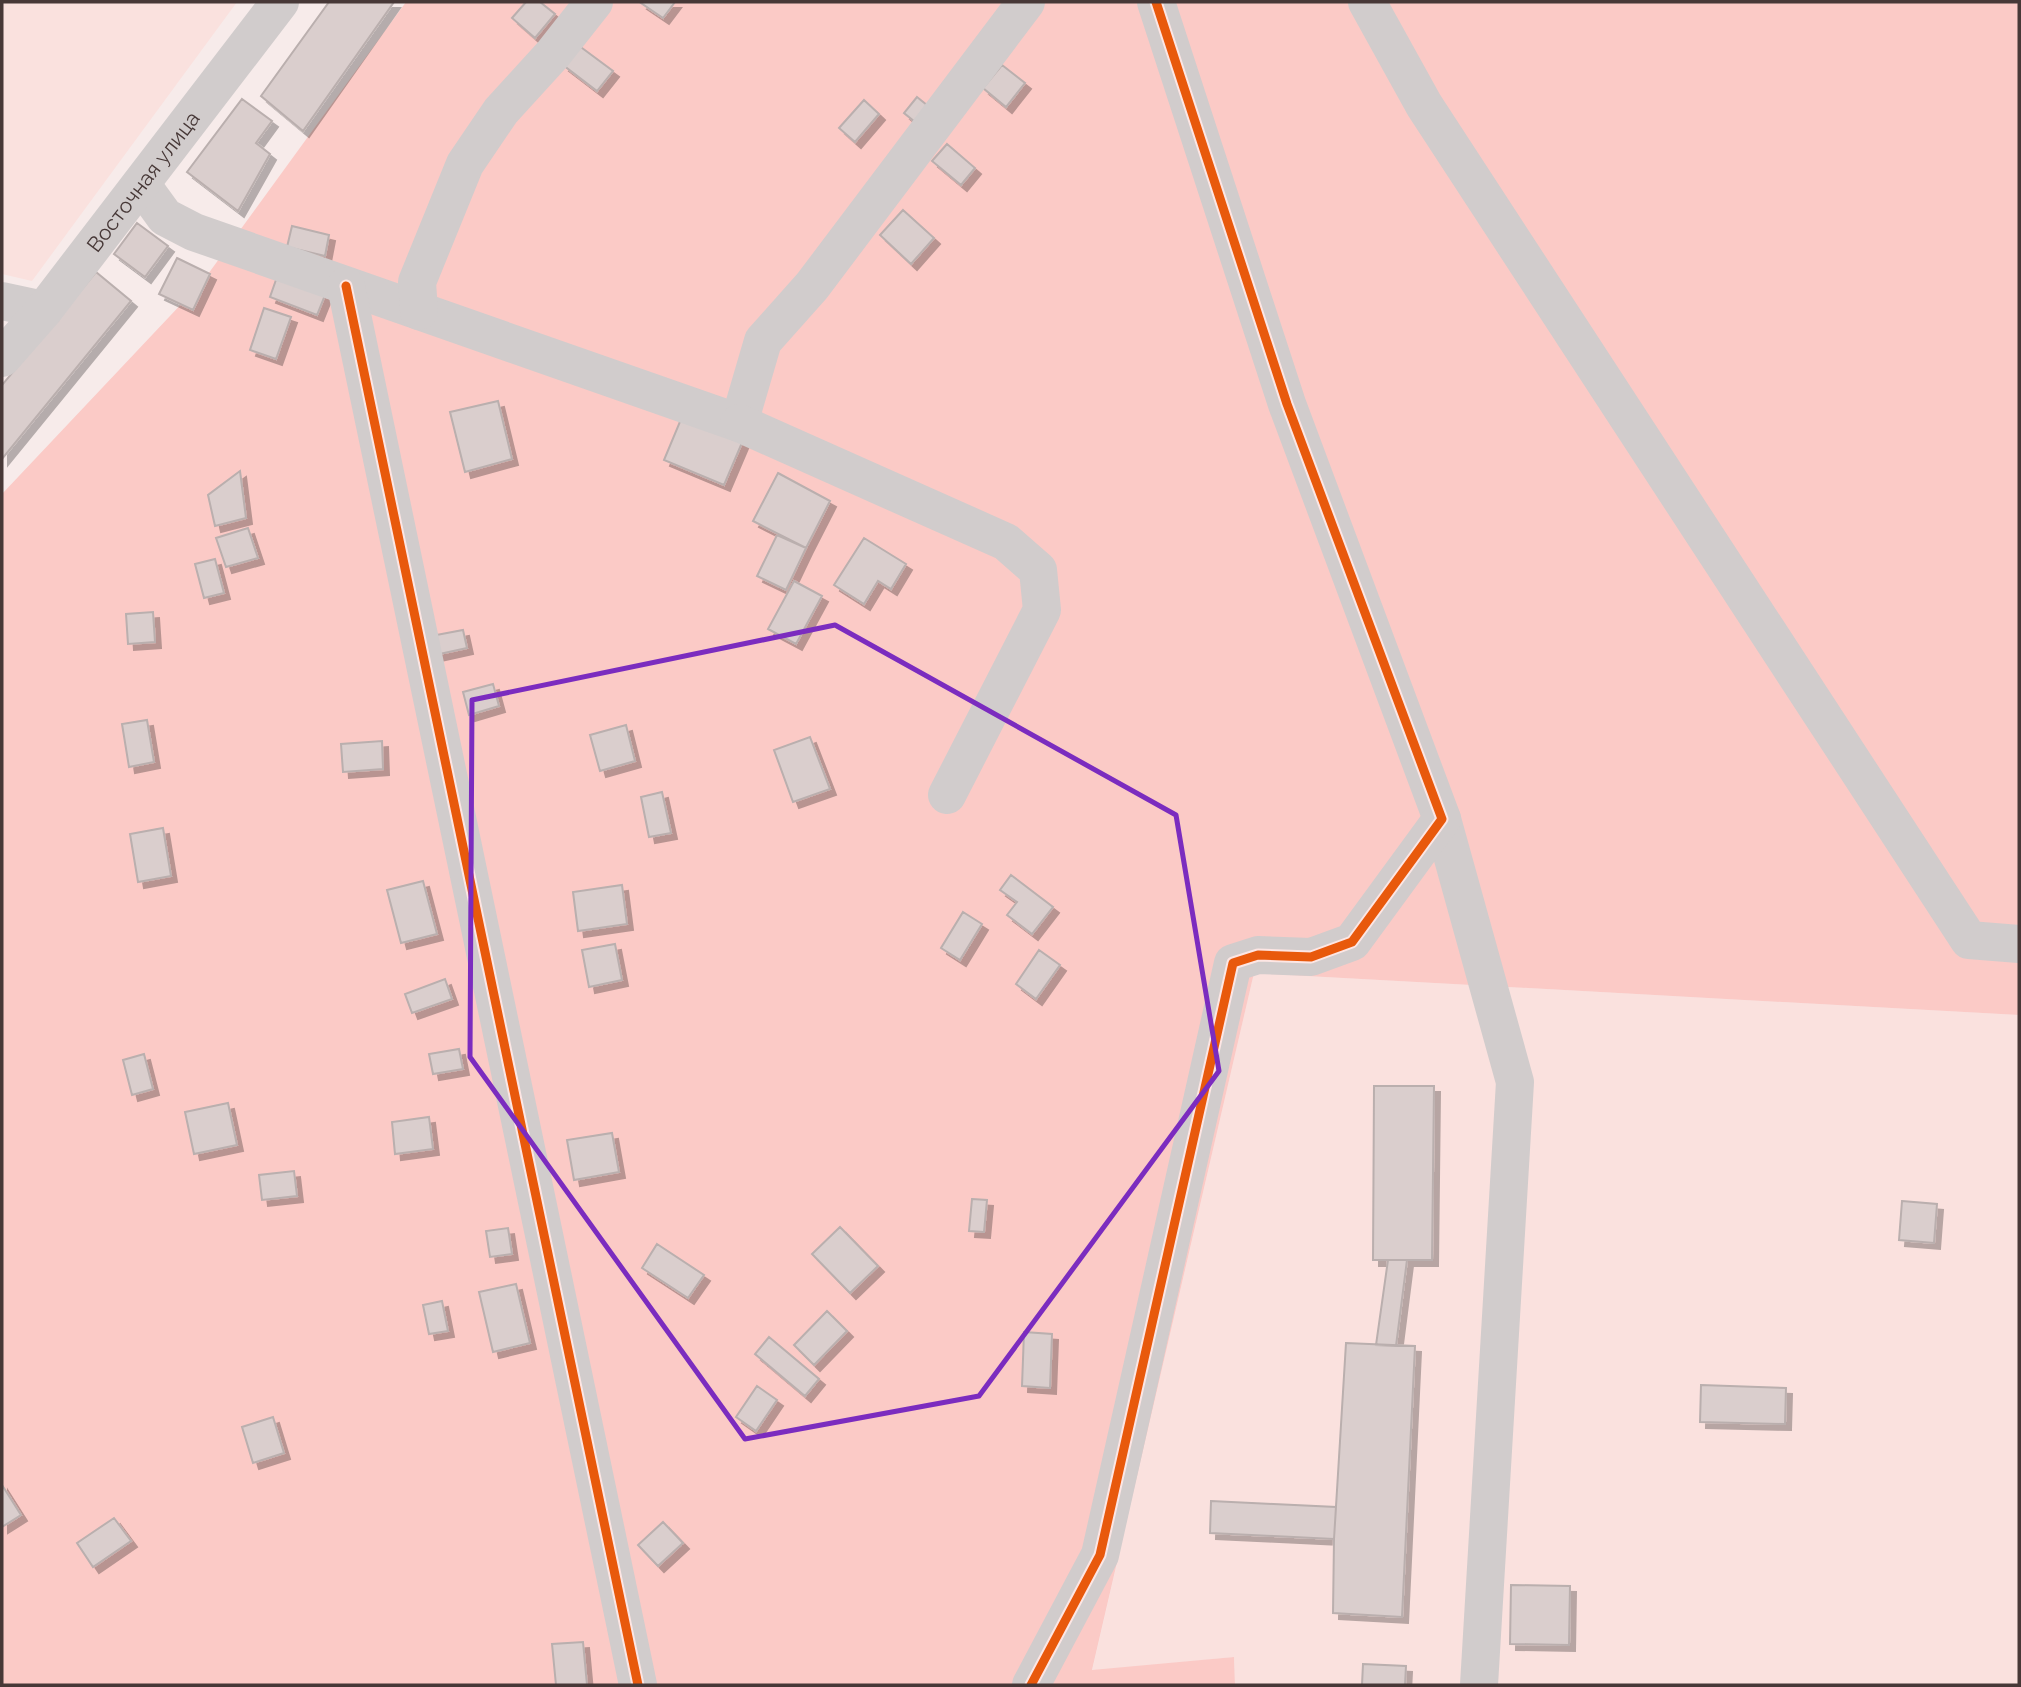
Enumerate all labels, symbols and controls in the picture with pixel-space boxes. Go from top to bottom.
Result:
street label: Восточная улица [81,106,204,256]

